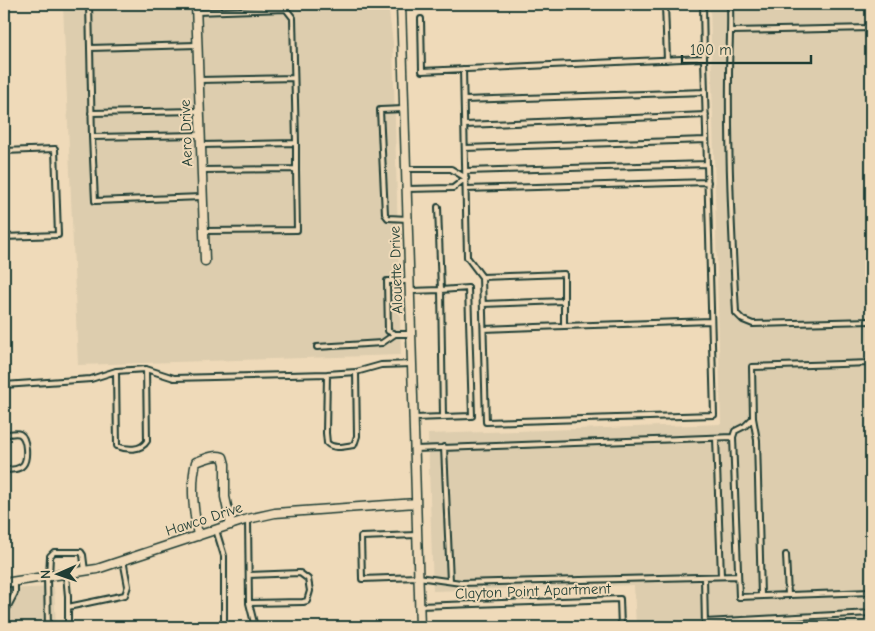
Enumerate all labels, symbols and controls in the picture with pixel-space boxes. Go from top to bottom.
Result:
scale bar [682,32,811,64]
text: 100 m [690,41,732,59]
street label: Aero Drive [176,99,196,167]
street label: Alouette Drive [385,225,407,314]
street label: Hawco Drive [163,498,245,540]
north arrow [32,548,82,598]
text: N [37,570,54,579]
street label: Clayton Point Apartment [455,579,612,603]

